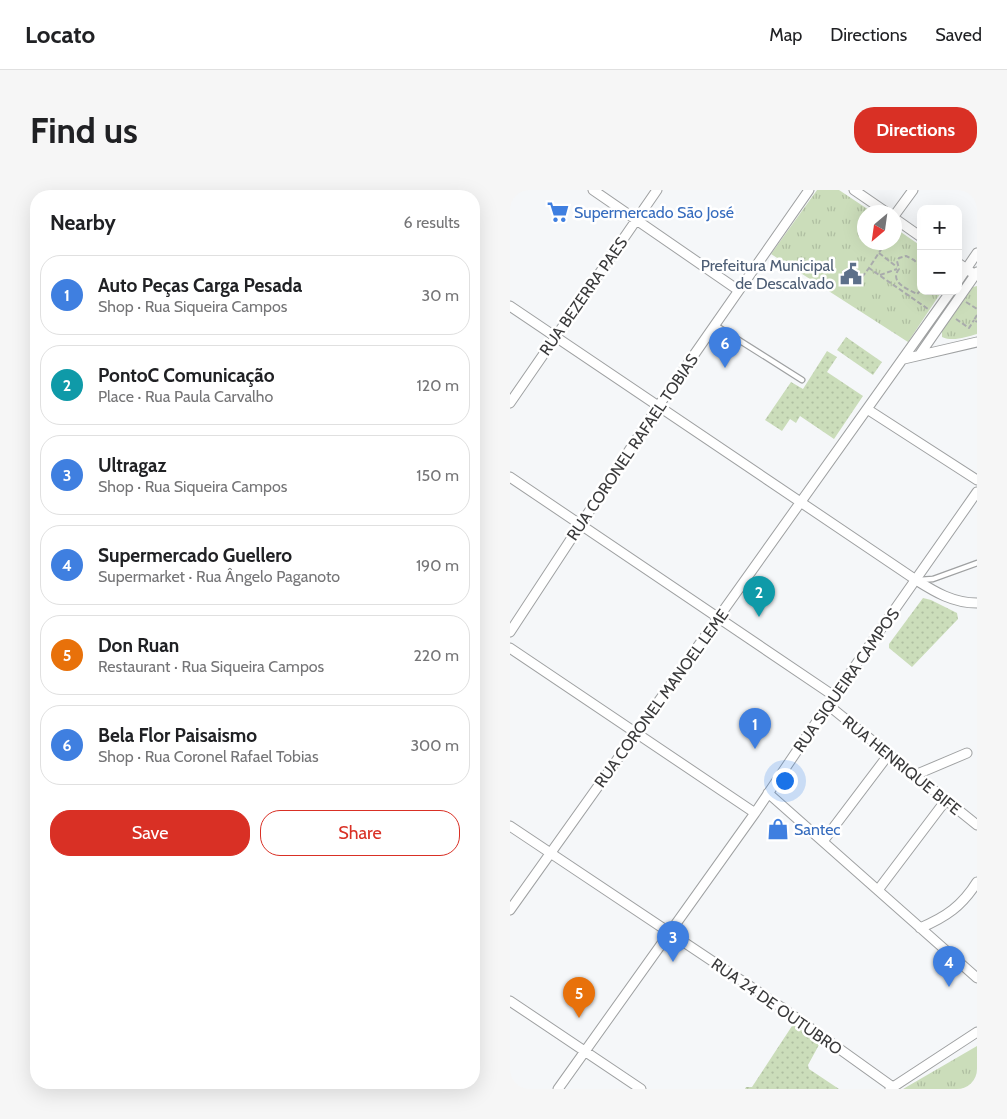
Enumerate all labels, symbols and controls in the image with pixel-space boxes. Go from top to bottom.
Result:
text: Locato [25,20,95,49]
text: Map [769,24,802,46]
text: Directions [830,24,907,46]
text: Saved [935,24,982,46]
button: Directions [854,107,977,153]
text: Find us [30,109,138,152]
supermarket icon: Supermercado São José [545,199,571,225]
place label: Supermercado São José [574,203,734,222]
north arrow [857,205,902,250]
map controls [917,205,962,295]
button: + [917,205,962,250]
text: Nearby [50,210,116,235]
text: 6 results [404,213,460,232]
street label: RUA BEZERRA PAES [536,234,631,359]
button: − [917,250,962,295]
place label: Prefeitura Municipal de Descalvado [701,256,834,293]
public building icon: Prefeitura Municipal de Descalvado [838,261,864,287]
text: Auto Peças Carga Pesada [98,274,302,297]
text: 1 [64,286,70,305]
text: 30 m [422,286,459,305]
text: Shop · Rua Siqueira Campos [98,297,287,316]
pin: 6 [709,327,741,368]
street label: RUA CORONEL RAFAEL TOBIAS [563,350,702,544]
text: PontoC Comunicação [98,364,275,387]
text: 2 [63,376,71,395]
text: 120 m [417,376,459,395]
text: Place · Rua Paula Carvalho [98,387,273,406]
text: Ultragaz [98,454,166,477]
text: 3 [63,466,71,485]
text: 150 m [416,466,459,485]
text: Shop · Rua Siqueira Campos [98,477,287,496]
text: Supermercado Guellero [98,544,292,567]
text: 4 [62,556,72,575]
text: 190 m [416,556,459,575]
text: Supermarket · Rua Ângelo Paganoto [98,567,340,586]
pin: 2 [743,576,775,617]
street label: RUA CORONEL MANOEL LEME [590,605,733,791]
street label: RUA SIQUEIRA CAMPOS [790,605,903,756]
text: Don Ruan [98,634,179,657]
text: 5 [63,646,71,665]
text: 220 m [413,646,459,665]
text: Restaurant · Rua Siqueira Campos [98,657,324,676]
pin: 1 [739,708,771,749]
street label: RUA HENRIQUE BIFE [839,712,965,819]
text: Bela Flor Paisaismo [98,724,257,747]
text: 6 [63,736,72,755]
text: 300 m [410,736,459,755]
text: Shop · Rua Coronel Rafael Tobias [98,747,319,766]
your location [772,768,798,794]
button: Save [50,810,250,856]
button: Share [260,810,460,856]
shop icon: Santec [765,816,791,842]
place label: Santec [794,820,841,839]
pin: 3 [657,921,689,962]
pin: 4 [933,946,965,987]
street label: RUA 24 DE OUTUBRO [708,954,846,1059]
pin: 5 [563,977,595,1018]

